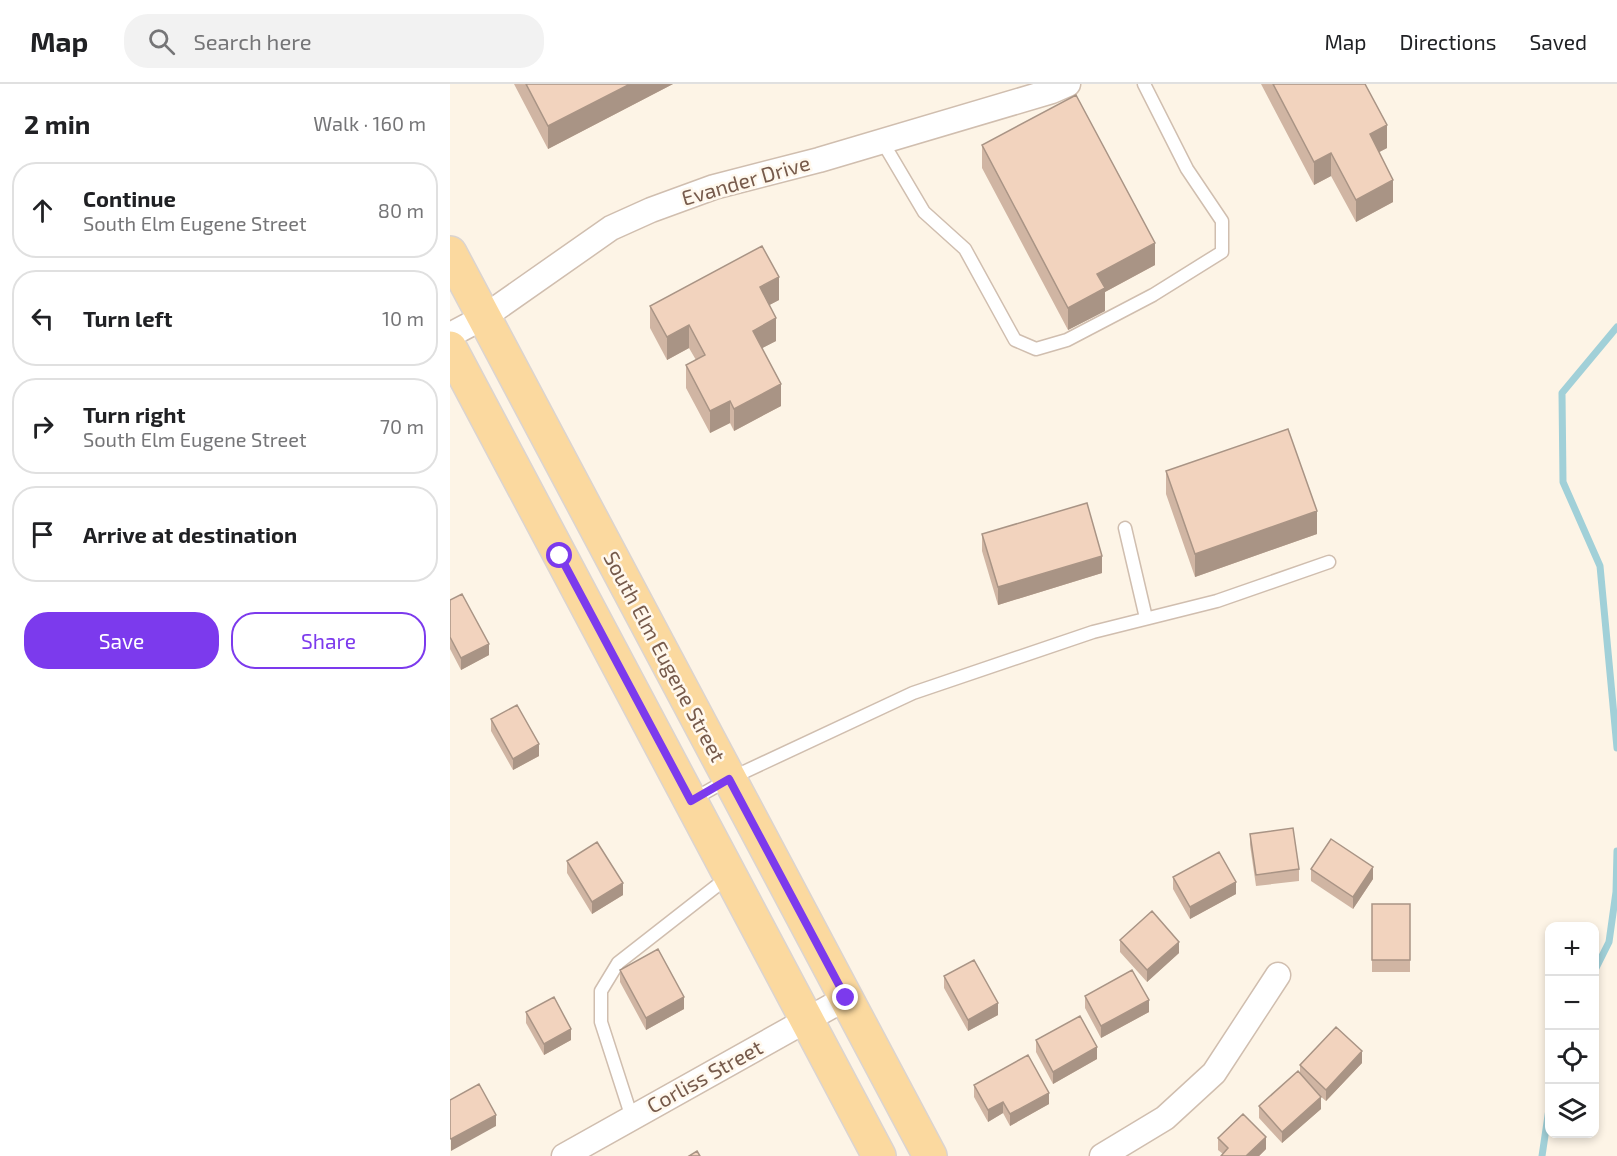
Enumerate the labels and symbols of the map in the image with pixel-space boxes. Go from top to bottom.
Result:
street label: Evander Drive [679,149,813,210]
route start [546,542,572,568]
street label: South Elm Eugene Street [599,547,731,766]
route end [832,984,858,1010]
street label: Corliss Street [642,1034,766,1118]

